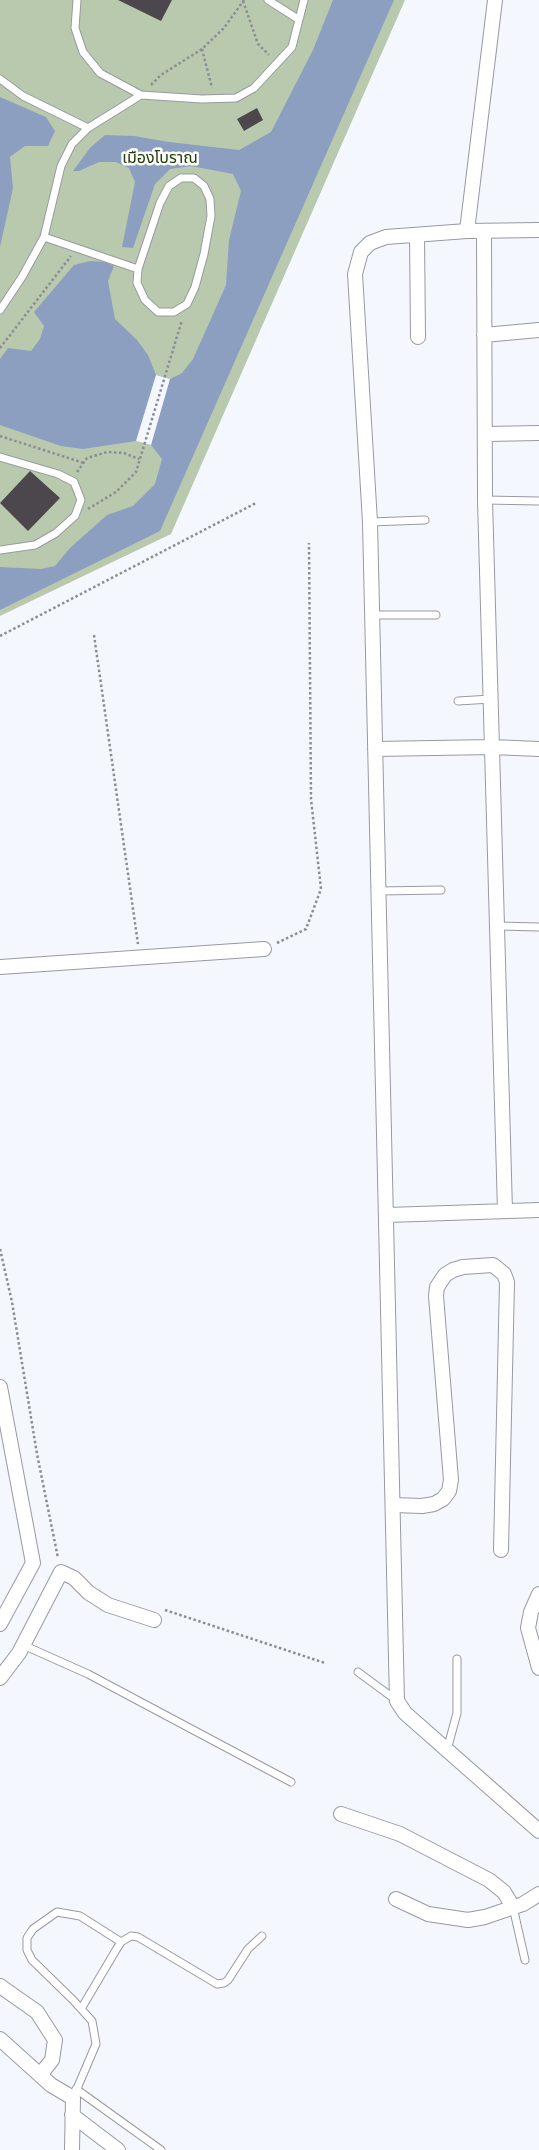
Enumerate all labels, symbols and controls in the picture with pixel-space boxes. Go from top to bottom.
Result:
park label: เมืองโบราณ [122,150,198,170]

